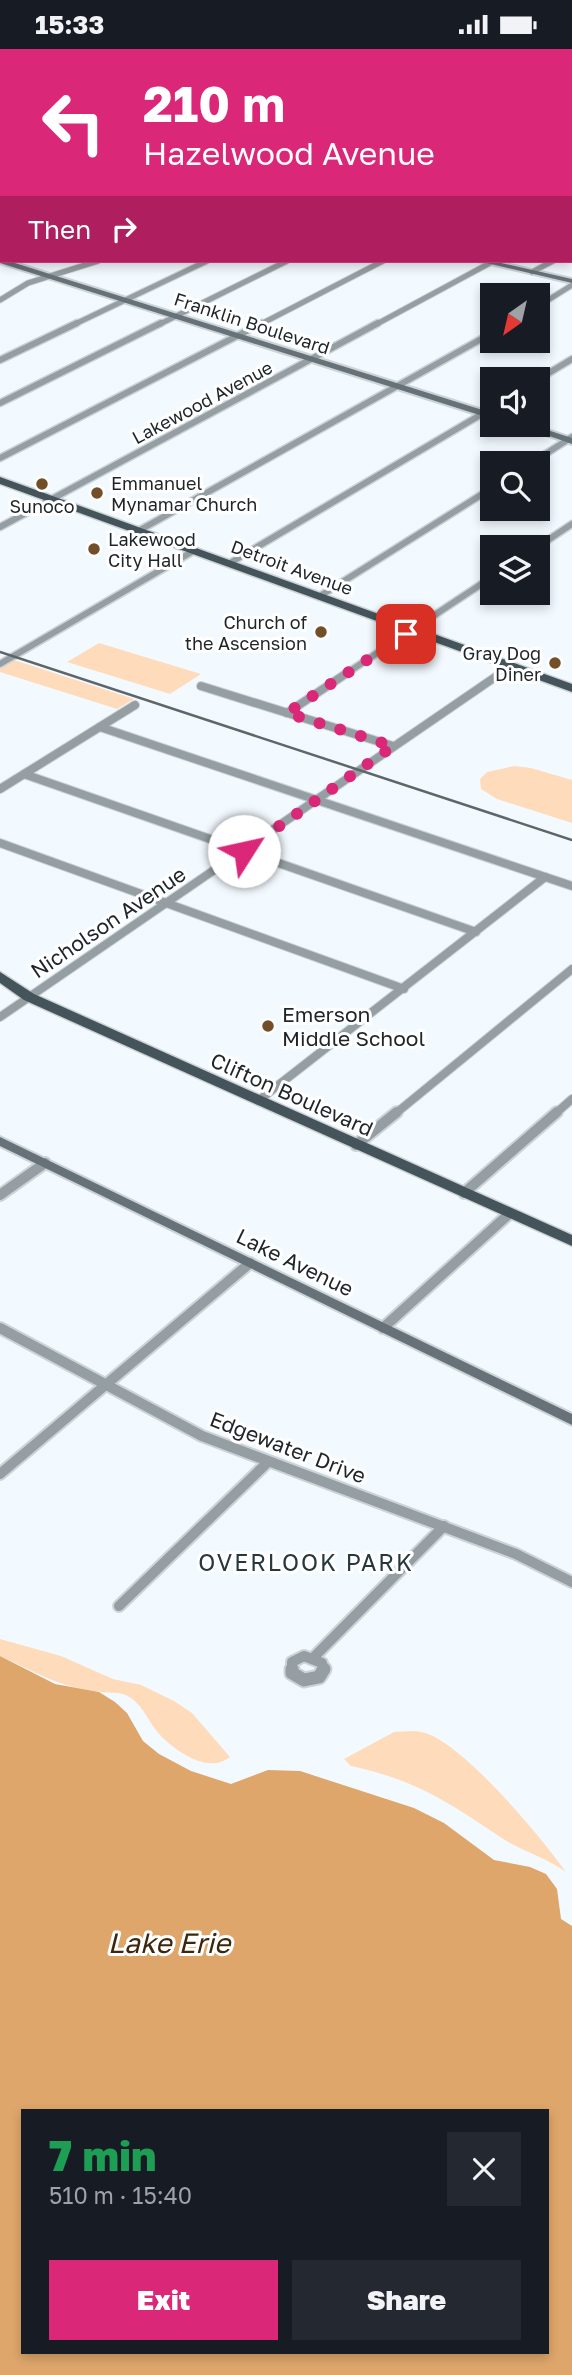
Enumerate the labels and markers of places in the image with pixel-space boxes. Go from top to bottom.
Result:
place label: Emmanuel Mynamar Church [111,472,257,515]
marker: Sunoco [34,476,50,492]
marker: Emmanuel Mynamar Church [89,485,105,501]
place label: Sunoco [10,495,74,517]
place label: Lakewood City Hall [108,528,196,571]
marker: Lakewood City Hall [86,541,102,557]
pin [376,604,436,664]
place label: Church of the Ascension [185,611,307,654]
marker: Church of the Ascension [313,624,329,640]
place label: Gray Dog Diner [463,642,541,685]
marker: Gray Dog Diner [547,655,563,671]
place label: Emerson Middle School [282,1001,425,1051]
marker: Emerson Middle School [260,1018,276,1034]

